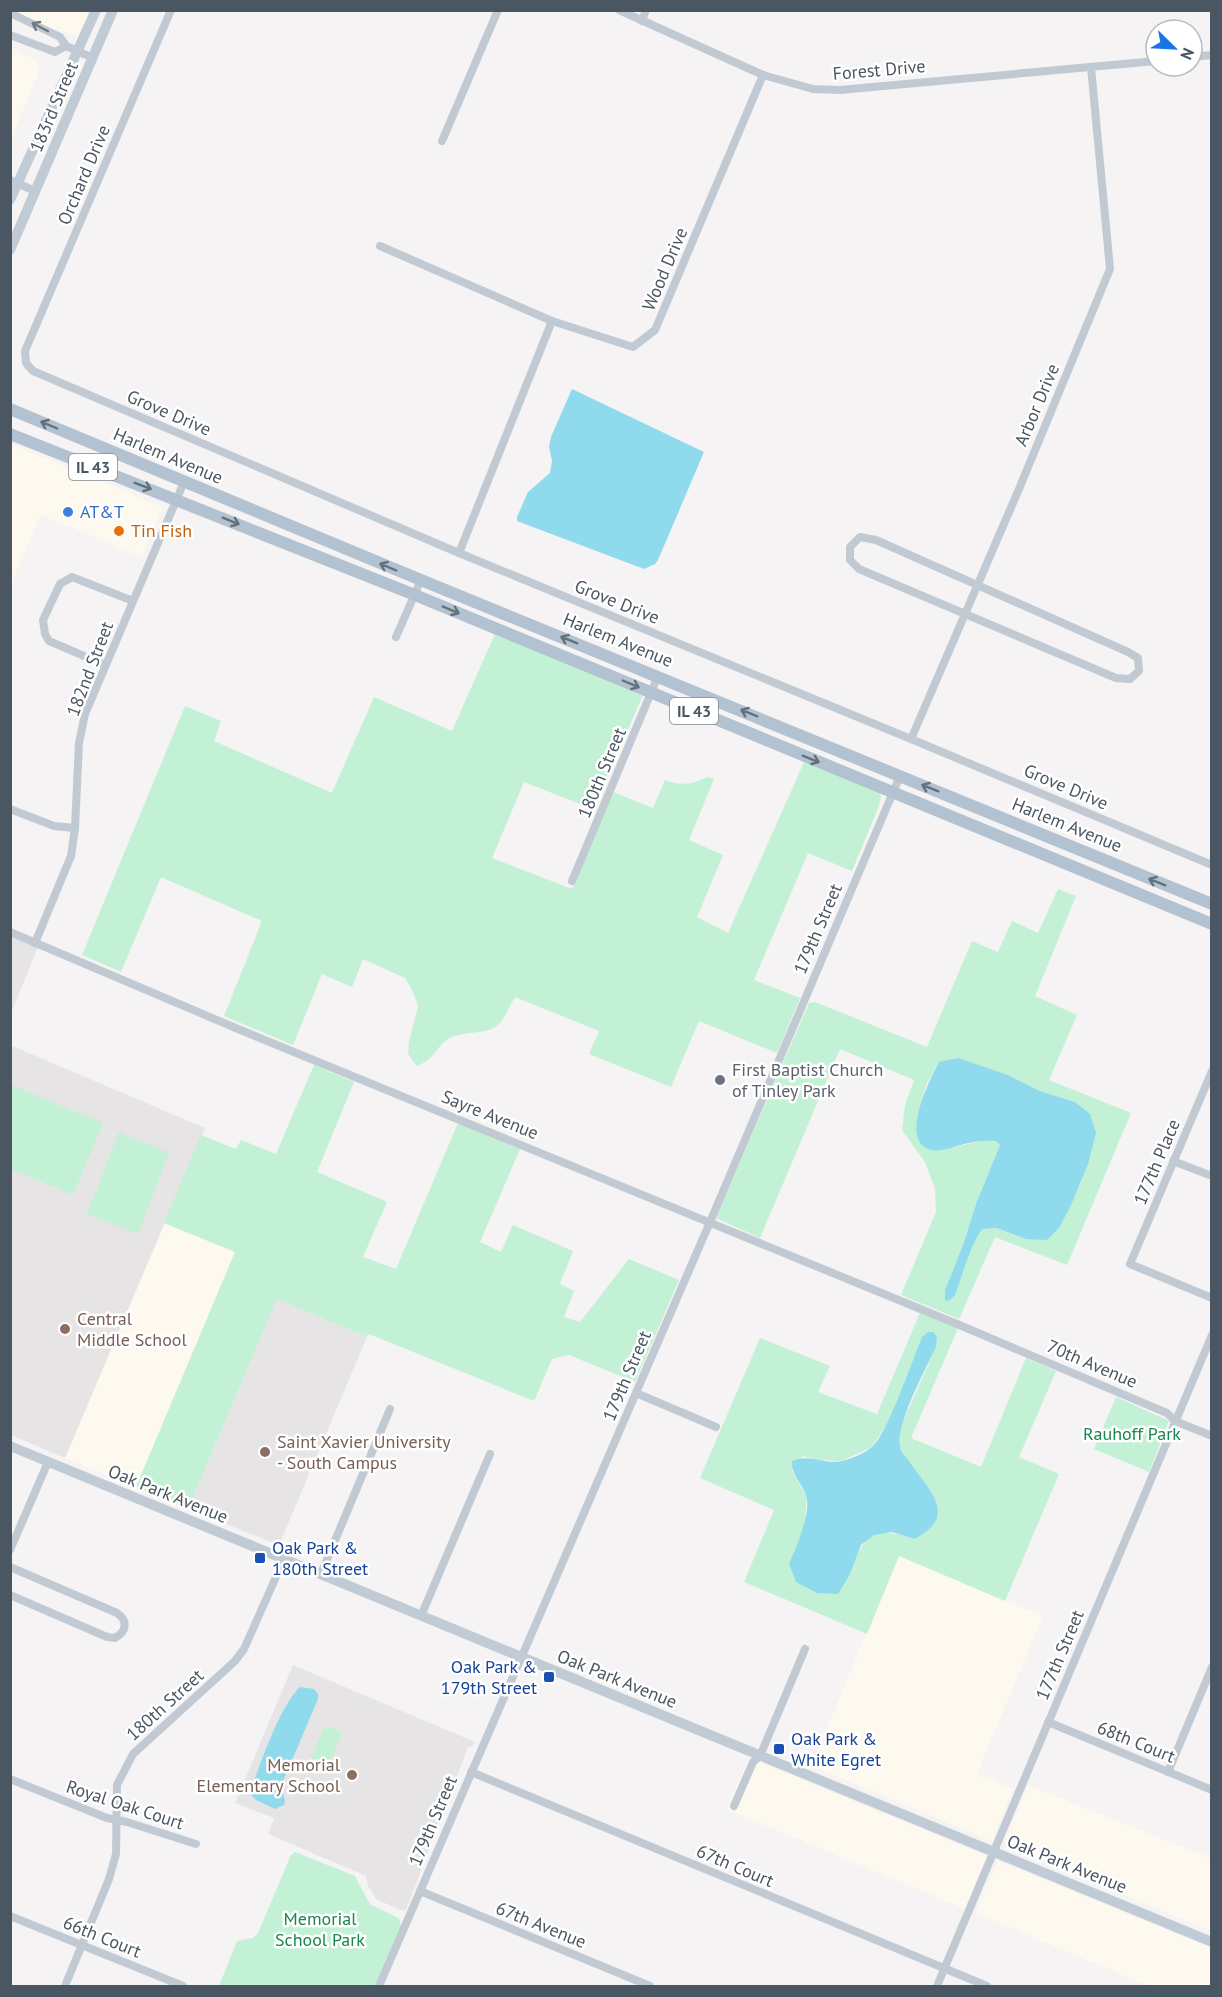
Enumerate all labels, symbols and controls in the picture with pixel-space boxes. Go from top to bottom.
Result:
north arrow [1144,18,1204,78]
one-way arrow [32,21,49,33]
text: N [1176,45,1199,63]
street label: Forest Drive [832,54,926,85]
street label: 183rd Street [24,58,83,155]
street label: Orchard Drive [52,121,115,228]
street label: Wood Drive [637,224,692,314]
street label: Arbor Drive [1009,360,1064,449]
street label: Grove Drive [124,384,215,441]
one-way arrow [40,419,58,430]
street label: Harlem Avenue [110,422,226,489]
road number: IL 43 [69,454,117,480]
one-way arrow [133,481,152,492]
place label: AT&T [80,500,124,523]
marker: AT&T [61,505,75,519]
one-way arrow [221,516,239,527]
place label: Tin Fish [131,519,192,542]
marker: Tin Fish [112,524,126,538]
one-way arrow [379,561,398,572]
street label: Grove Drive [571,574,663,629]
one-way arrow [441,604,459,616]
street label: Harlem Avenue [560,607,677,672]
street label: 182nd Street [61,618,118,720]
one-way arrow [560,634,578,645]
one-way arrow [621,679,639,690]
road number: IL 43 [670,698,718,724]
one-way arrow [740,707,758,718]
street label: 180th Street [572,724,631,822]
one-way arrow [801,754,820,765]
street label: Grove Drive [1021,758,1112,815]
one-way arrow [922,782,940,793]
street label: Harlem Avenue [1009,792,1126,857]
one-way arrow [1149,876,1167,887]
street label: 179th Street [788,880,847,978]
place label: First Baptist Church of Tinley Park [732,1058,883,1102]
marker: First Baptist Church of Tinley Park [713,1073,727,1087]
street label: Sayre Avenue [438,1085,542,1144]
street label: 177th Place [1128,1115,1185,1208]
place label: Central Middle School [77,1307,187,1351]
marker: Central Middle School [58,1322,72,1336]
street label: 179th Street [597,1327,656,1425]
street label: 70th Avenue [1044,1334,1141,1393]
park label: Rauhoff Park [1083,1422,1181,1445]
place label: Saint Xavier University - South Campus [277,1430,451,1474]
marker: Saint Xavier University - South Campus [258,1445,272,1459]
street label: Oak Park Avenue [105,1459,231,1528]
place label: Oak Park & 180th Street [272,1536,368,1580]
marker: Oak Park & 180th Street [253,1551,267,1565]
street label: 177th Street [1030,1606,1089,1703]
street label: Oak Park Avenue [554,1644,680,1713]
place label: Oak Park & 179th Street [441,1655,537,1699]
street label: 180th Street [121,1664,208,1745]
marker: Oak Park & 179th Street [542,1670,556,1684]
street label: 68th Court [1094,1715,1179,1768]
place label: Oak Park & White Egret [791,1727,881,1771]
marker: Oak Park & White Egret [772,1742,786,1756]
place label: Memorial Elementary School [197,1753,341,1797]
marker: Memorial Elementary School [345,1768,359,1782]
street label: 179th Street [403,1772,462,1870]
street label: Royal Oak Court [63,1775,187,1834]
street label: Oak Park Avenue [1004,1829,1130,1898]
street label: 67th Court [693,1839,777,1892]
street label: 67th Avenue [493,1896,590,1953]
park label: Memorial School Park [275,1907,365,1951]
street label: 66th Court [60,1910,145,1963]

